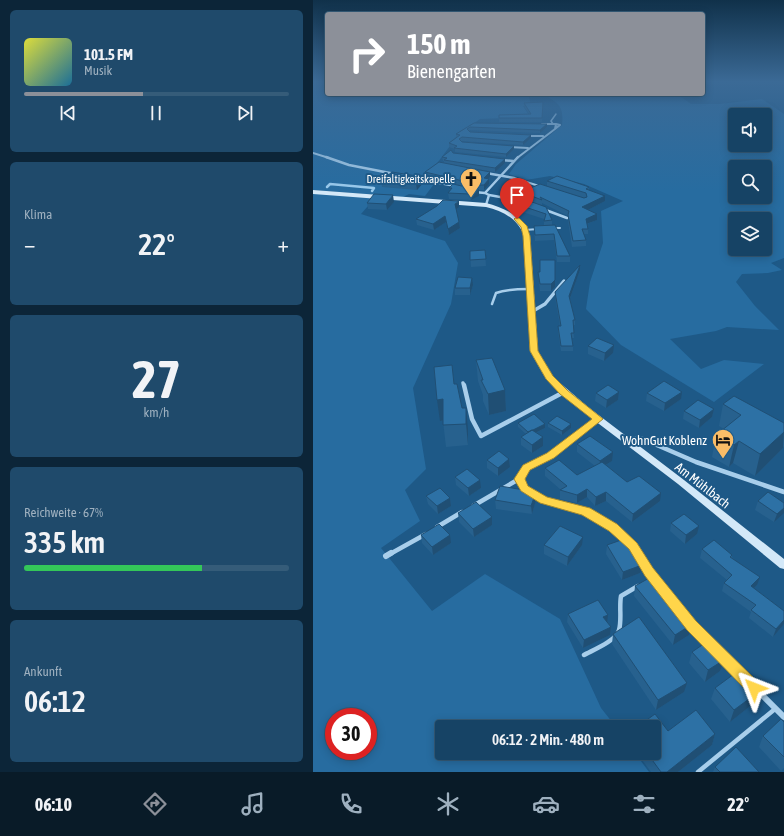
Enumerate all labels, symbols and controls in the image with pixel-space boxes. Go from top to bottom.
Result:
icon: right [341,28,393,80]
text: 150 m [407,28,470,60]
text: 101.5 FM [84,46,133,63]
text: Bienengarten [407,61,496,82]
text: Musik [84,63,112,78]
icon: previous [57,102,79,124]
icon: pause [145,102,167,124]
icon: next [234,102,256,124]
map controls [728,108,772,256]
button: sound [728,108,772,152]
button: search [728,160,772,204]
church icon: Dreifaltigkeitskapelle [458,166,484,199]
place label: Dreifaltigkeitskapelle [367,173,455,185]
pin [500,178,534,219]
icon: arrive [506,184,528,206]
text: Klima [24,207,52,222]
button: layers [728,212,772,256]
text: 22° [138,227,175,261]
text: − [24,231,35,257]
text: + [278,231,289,257]
text: 27 [132,349,181,409]
text: km/h [144,405,169,420]
hotel icon: WohnGut Koblenz [710,427,736,460]
place label: WohnGut Koblenz [622,433,707,448]
street label: Am Mühlbach [672,459,733,511]
text: Reichweite · 67% [24,505,103,520]
text: 335 km [24,525,105,559]
text: Ankunft [24,664,62,679]
position arrow [733,667,775,709]
text: 06:12 [24,684,86,718]
speed limit sign: 30 [325,708,377,760]
text: 06:12 · 2 Min. · 480 m [492,731,604,748]
icon: directions [141,790,169,818]
icon: music [239,790,267,818]
icon: phone [337,790,365,818]
icon: climate [434,790,462,818]
icon: car [532,790,560,818]
icon: filters [630,790,658,818]
text: 06:10 [35,794,72,815]
text: 22° [727,794,749,815]

